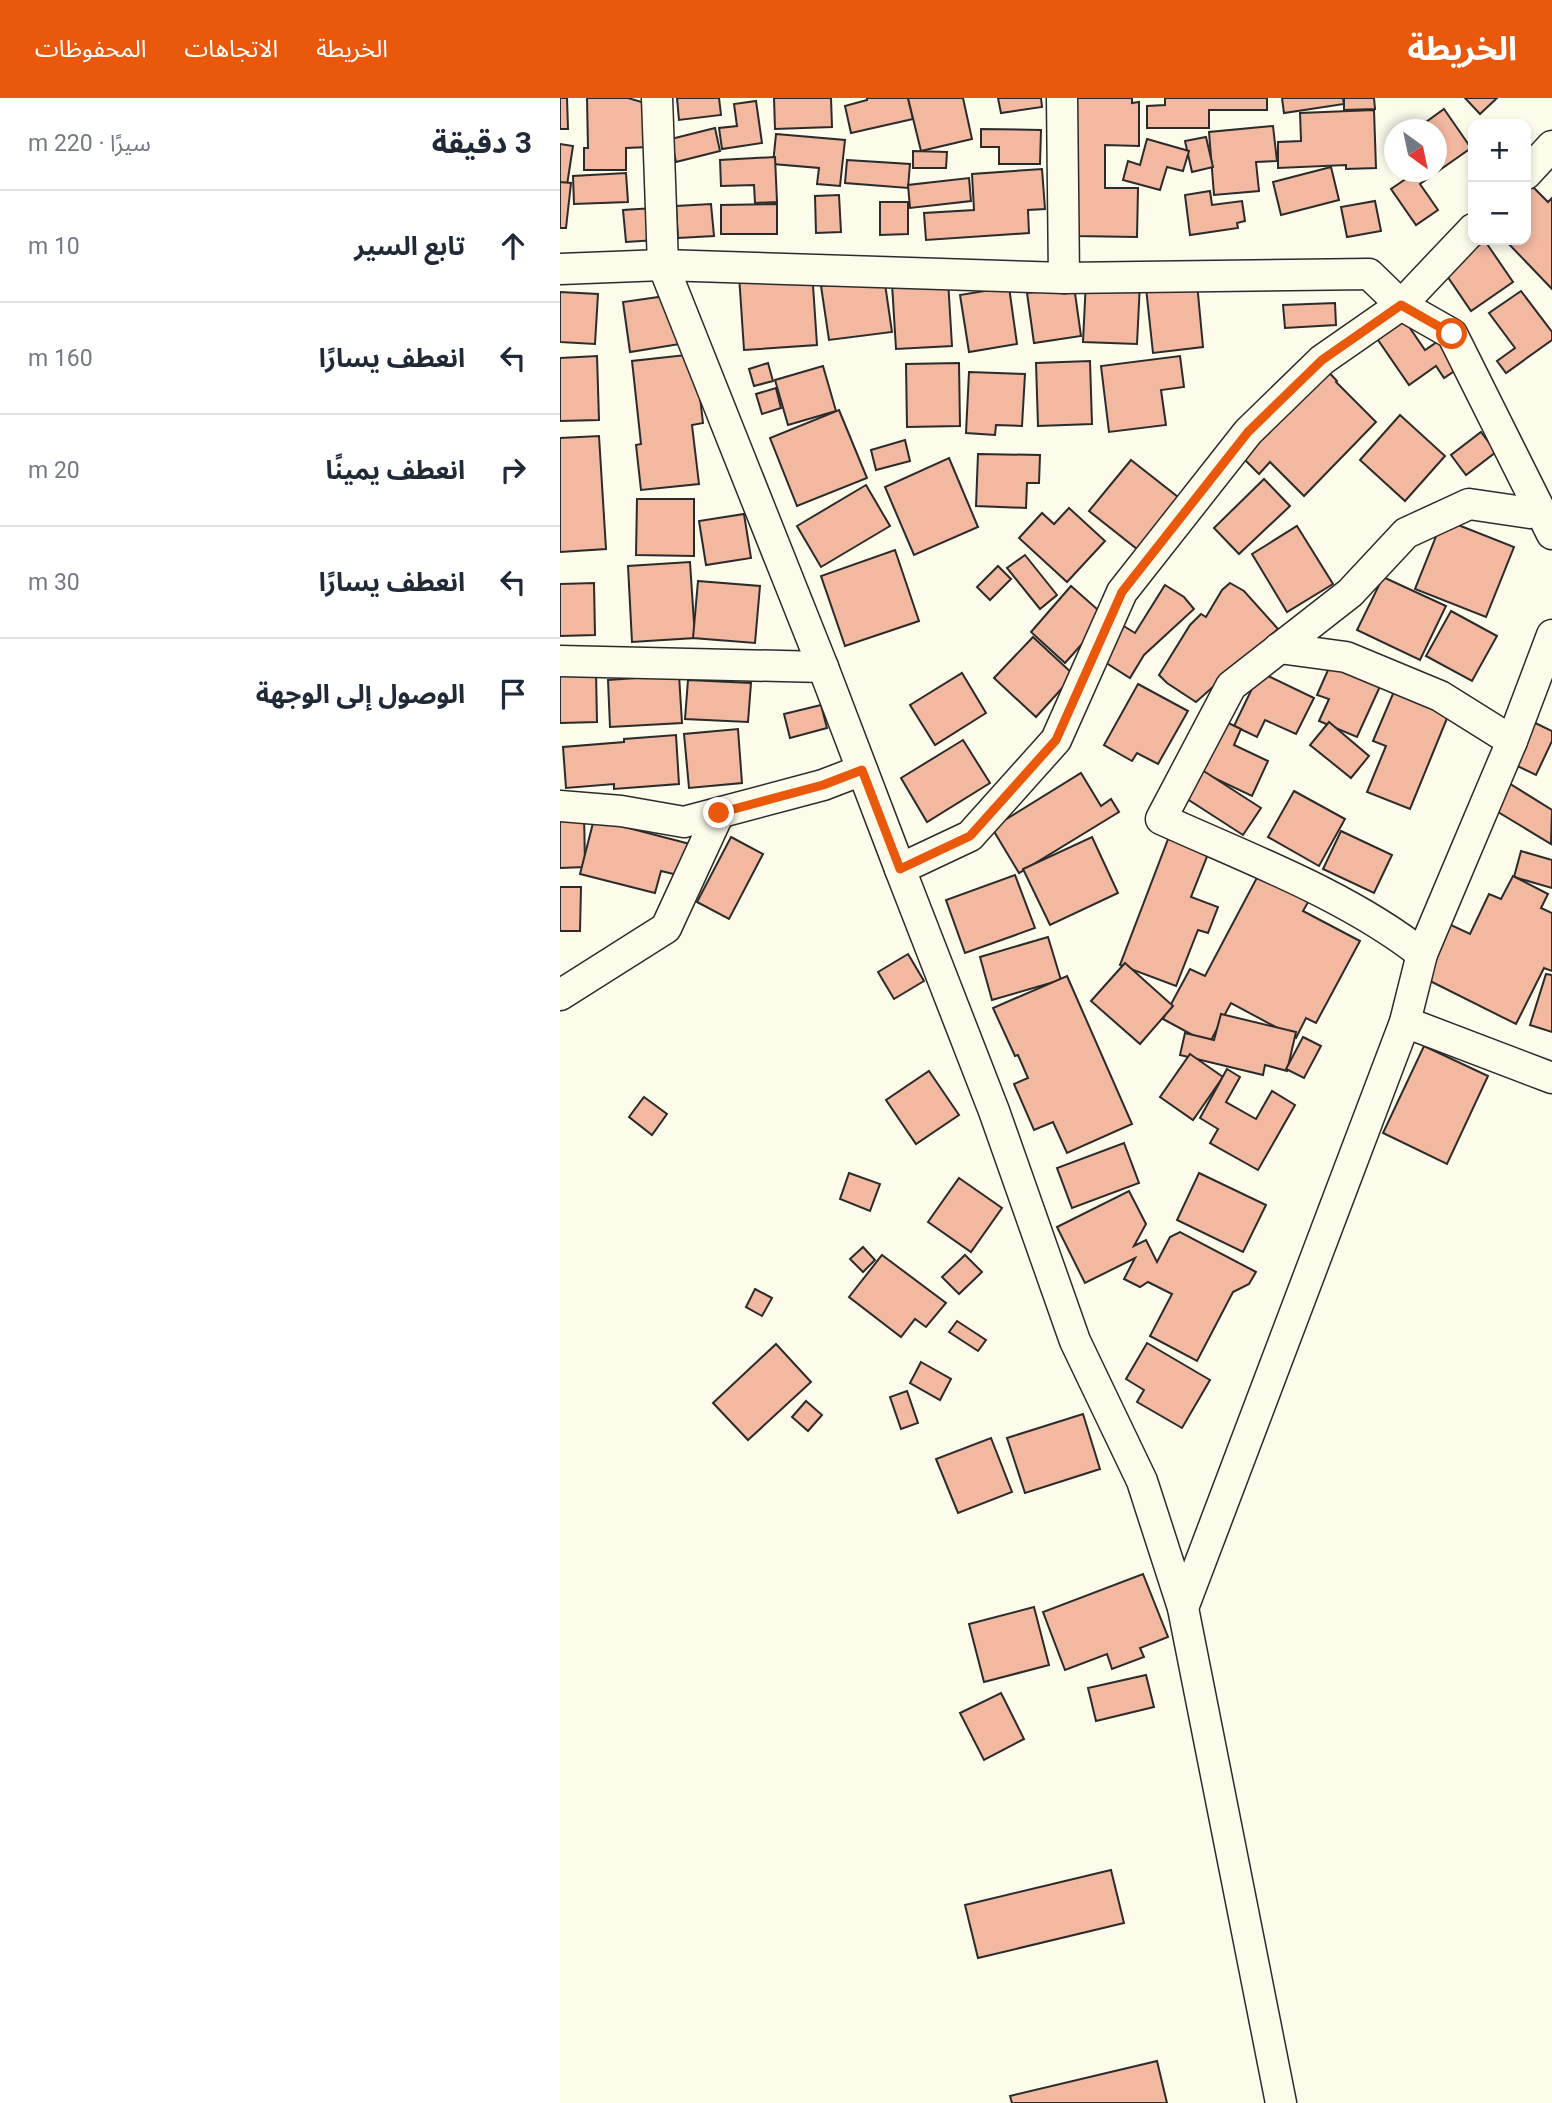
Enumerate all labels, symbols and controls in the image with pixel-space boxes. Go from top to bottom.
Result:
text: الخريطة [1407,29,1517,68]
text: المحفوظات [35,35,146,63]
text: الاتجاهات [184,35,278,63]
text: الخريطة [316,35,388,63]
north arrow [1384,119,1447,182]
map controls [1468,119,1531,245]
button: + [1468,119,1531,182]
text: 3 دقيقة [432,125,532,160]
text: سيرًا · 220 m [28,130,151,157]
button: − [1468,182,1531,245]
icon: ahead [494,227,532,265]
text: تابع السير [354,231,465,261]
text: 10 m [28,233,80,260]
route start [1436,318,1467,349]
icon: left [494,339,532,377]
text: انعطف يسارًا [319,343,465,373]
text: 160 m [28,345,93,372]
icon: right [494,451,532,489]
text: انعطف يمينًا [326,455,465,485]
text: 20 m [28,457,80,484]
icon: left [494,563,532,601]
text: انعطف يسارًا [319,567,465,597]
text: 30 m [28,569,80,596]
icon: arrive [494,675,532,713]
text: الوصول إلى الوجهة [256,679,465,709]
route end [703,797,734,828]

